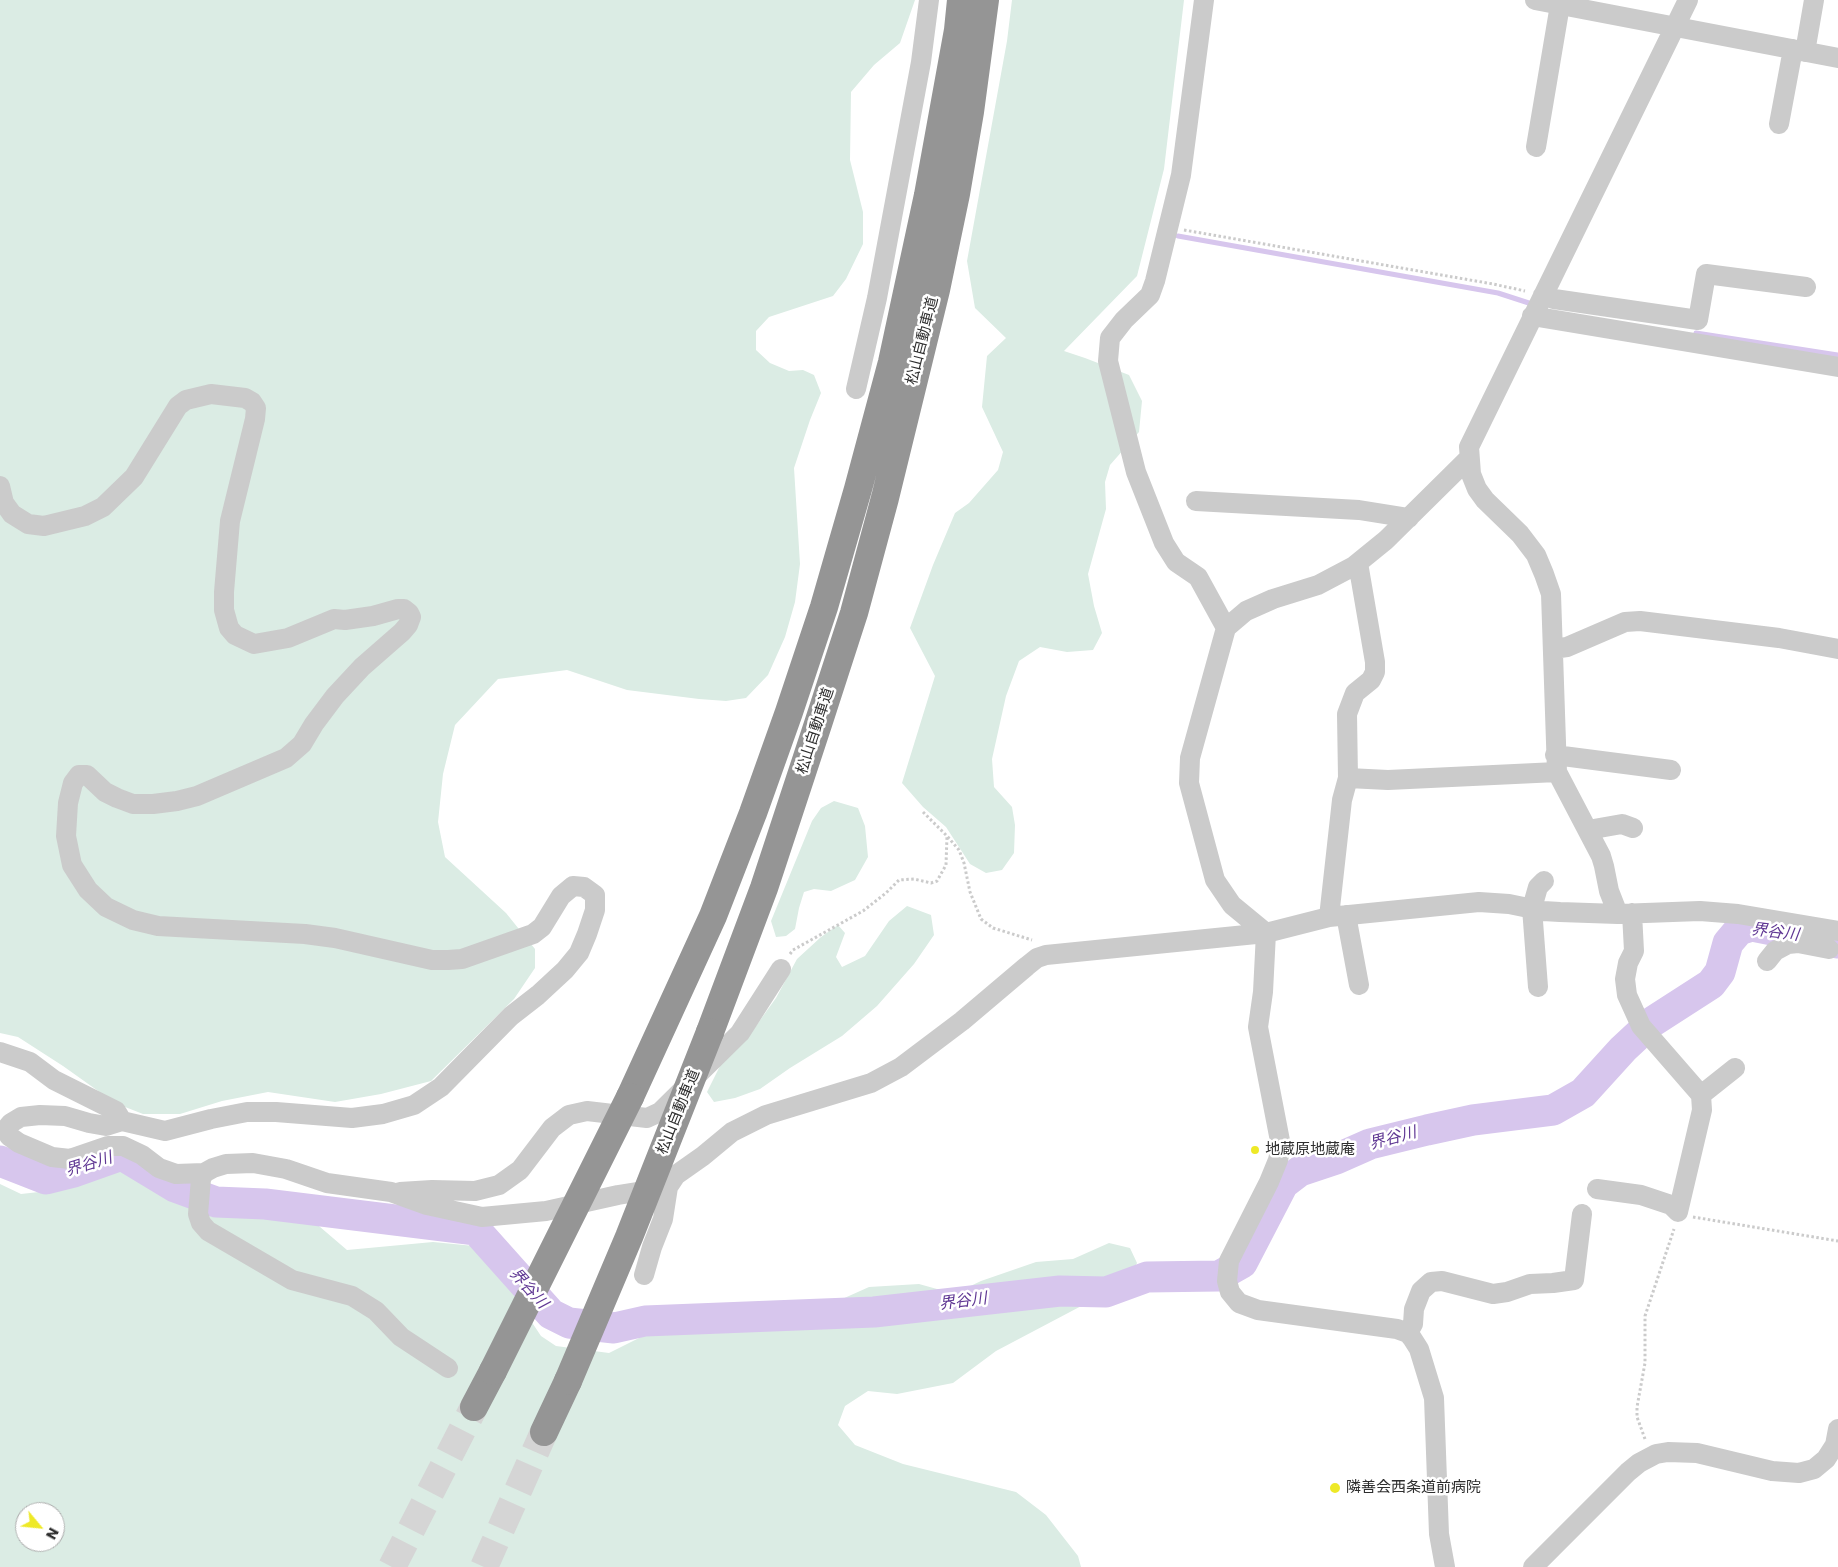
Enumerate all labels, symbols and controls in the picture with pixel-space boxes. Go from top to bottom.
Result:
street label: 松山自動車道 [903,295,943,387]
street label: 松山自動車道 [794,685,838,777]
water label: 界谷川 [1750,921,1800,945]
street label: 松山自動車道 [654,1067,704,1157]
water label: 界谷川 [1367,1124,1419,1154]
place label: 地蔵原地蔵庵 [1265,1141,1355,1159]
marker: 地蔵原地蔵庵 [1249,1144,1261,1156]
water label: 界谷川 [63,1149,115,1181]
water label: 界谷川 [505,1265,551,1313]
water label: 界谷川 [938,1290,988,1314]
place label: 隣善会西条道前病院 [1346,1479,1481,1497]
marker: 隣善会西条道前病院 [1328,1481,1342,1495]
north arrow [15,1502,65,1552]
text: N [41,1524,64,1543]

